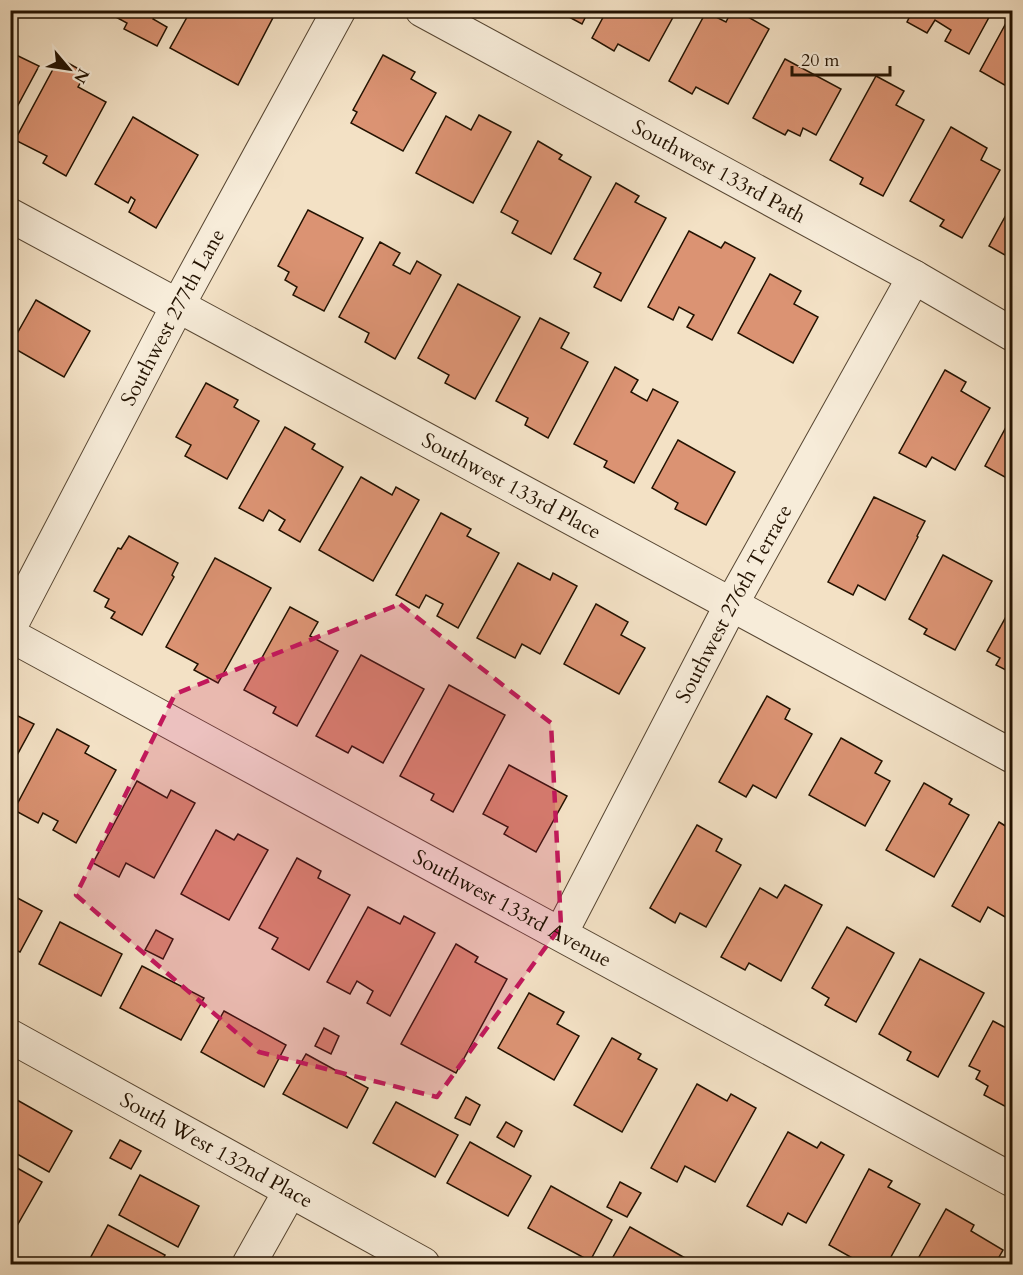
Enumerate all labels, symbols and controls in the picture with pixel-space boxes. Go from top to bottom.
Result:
north arrow [39,39,99,99]
scale bar [792,39,890,77]
text: 20 m [801,48,840,73]
text: N [68,64,94,87]
street label: Southwest 133rd Path [627,112,812,230]
street label: Southwest 277th Lane [114,223,232,411]
street label: Southwest 133rd Place [417,426,606,546]
street label: Southwest 276th Terrace [668,499,799,708]
street label: Southwest 133rd Avenue [408,842,617,974]
street label: South West 132nd Place [115,1085,318,1215]

